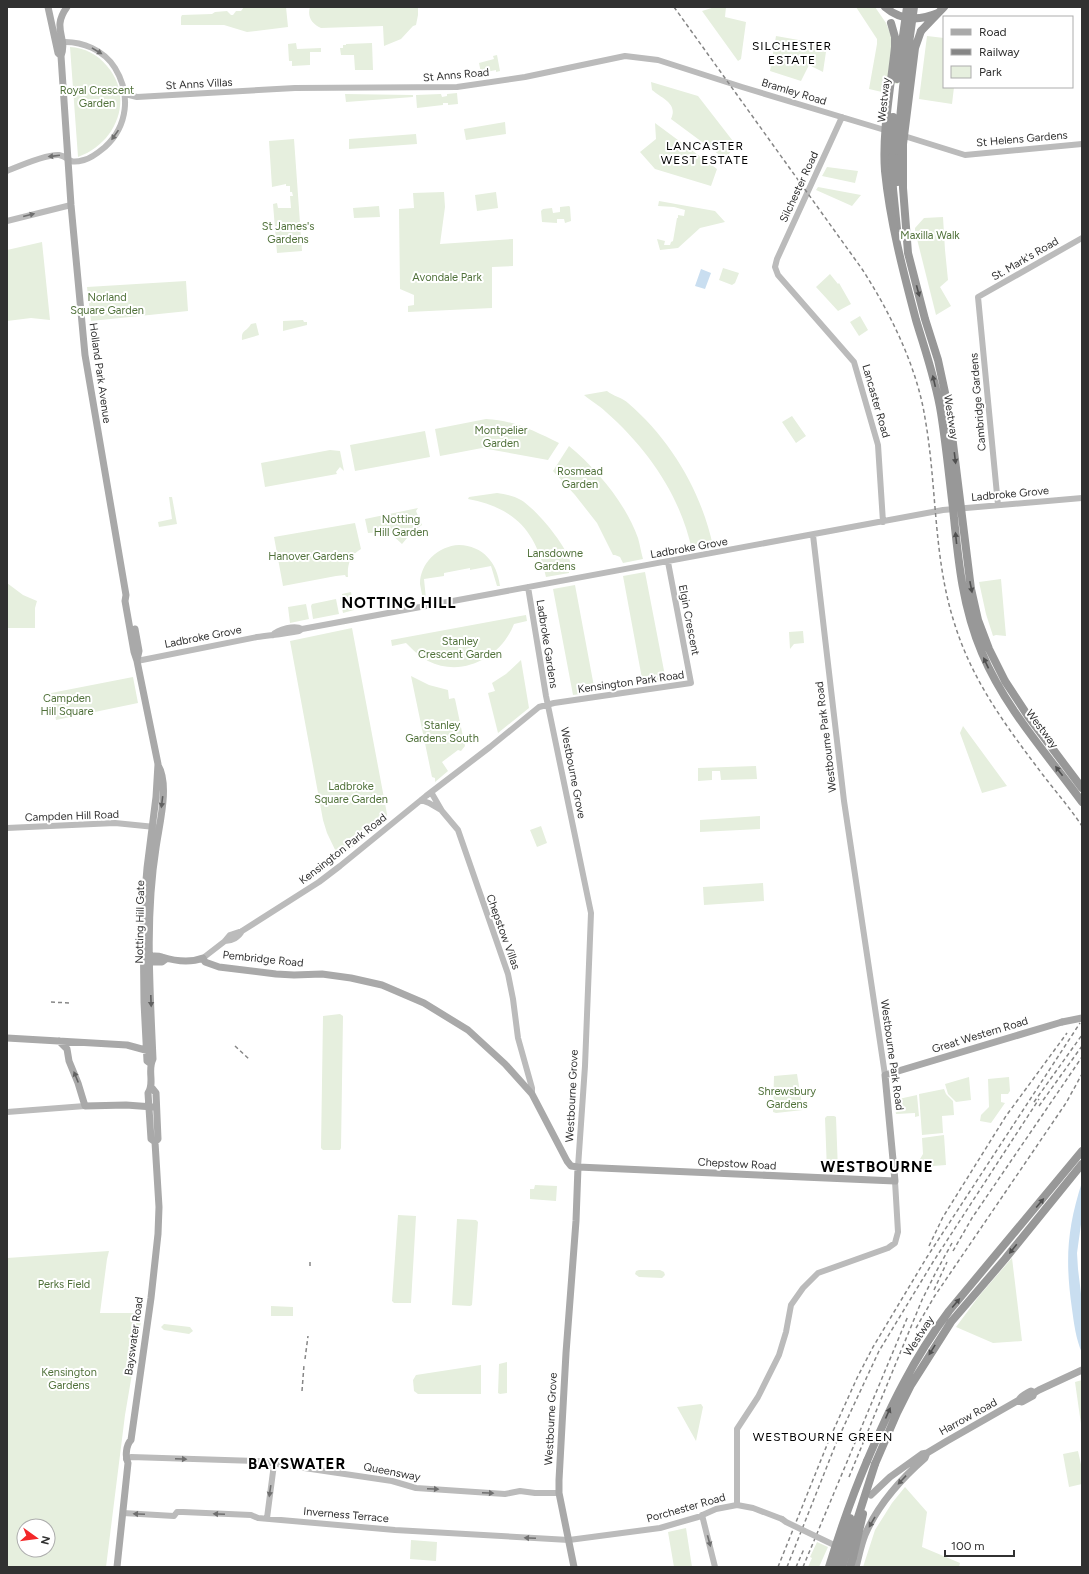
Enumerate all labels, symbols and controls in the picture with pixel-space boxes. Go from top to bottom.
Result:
legend [943,16,1073,88]
text: Road [979,25,1007,39]
district label: SILCHESTER ESTATE [752,39,832,67]
text: Railway [979,45,1020,59]
one-way arrow [91,48,103,55]
text: Park [979,65,1002,79]
street label: St Anns Road [422,66,490,84]
street label: St Anns Villas [165,76,233,92]
street label: Bramley Road [760,76,828,108]
street label: Westway [875,77,893,123]
park label: Royal Crescent Garden [60,84,134,110]
street label: St Helens Gardens [976,129,1068,149]
one-way arrow [111,130,119,141]
district label: LANCASTER WEST ESTATE [661,139,749,167]
street label: Silchester Road [777,149,821,225]
one-way arrow [47,153,60,160]
one-way arrow [22,212,35,218]
park label: St James's Gardens [262,220,314,246]
park label: Maxilla Walk [900,229,960,242]
street label: St. Mark's Road [989,235,1061,283]
park label: Avondale Park [412,271,482,284]
one-way arrow [915,285,921,297]
park label: Norland Square Garden [70,291,144,317]
street label: Holland Park Avenue [87,322,113,424]
street label: Cambridge Gardens [967,352,989,452]
street label: Lancaster Road [859,363,893,439]
one-way arrow [930,375,936,388]
street label: Westway [941,394,961,441]
park label: Montpelier Garden [474,424,528,450]
one-way arrow [952,452,958,464]
park label: Rosmead Garden [557,465,603,491]
street label: Ladbroke Grove [970,484,1050,504]
park label: Notting Hill Garden [374,513,428,539]
one-way arrow [952,532,959,544]
street label: Ladbroke Grove [649,535,729,561]
park label: Lansdowne Gardens [527,547,583,573]
park label: Hanover Gardens [268,550,354,563]
one-way arrow [968,581,974,593]
street label: Elgin Crescent [676,583,702,657]
district label: NOTTING HILL [342,594,456,612]
street label: Ladbroke Gardens [534,599,560,689]
street label: Ladbroke Grove [163,623,243,651]
park label: Stanley Crescent Garden [418,635,502,661]
one-way arrow [983,657,989,669]
street label: Kensington Park Road [577,668,685,696]
street label: Westbourne Park Road [813,681,839,793]
park label: Campden Hill Square [41,692,93,718]
street label: Westway [1023,707,1061,751]
park label: Stanley Gardens South [405,719,479,745]
street label: Westbourne Grove [558,726,588,820]
one-way arrow [1055,765,1063,776]
park label: Ladbroke Square Garden [314,780,388,806]
one-way arrow [159,796,165,808]
street label: Campden Hill Road [25,808,119,824]
street label: Kensington Park Road [297,811,389,887]
street label: Notting Hill Gate [133,880,147,964]
street label: Chepstow Villas [483,893,523,971]
street label: Pembridge Road [222,948,304,970]
one-way arrow [148,995,155,1007]
street label: Westbourne Park Road [878,999,906,1111]
street label: Great Western Road [930,1014,1030,1056]
street label: Westbourne Grove [563,1049,581,1143]
one-way arrow [73,1072,79,1083]
park label: Shrewsbury Gardens [758,1085,816,1111]
street label: Chepstow Road [697,1155,777,1173]
district label: WESTBOURNE [820,1158,934,1176]
one-way arrow [1035,1198,1044,1208]
one-way arrow [1009,1244,1018,1254]
park label: Perks Field [38,1278,90,1291]
street label: Bayswater Road [122,1296,146,1376]
one-way arrow [952,1297,961,1308]
street label: Westway [901,1313,937,1359]
one-way arrow [928,1345,936,1355]
park label: Kensington Gardens [41,1366,97,1392]
street label: Westbourne Grove [542,1372,560,1466]
street label: Harrow Road [937,1396,999,1438]
one-way arrow [885,1407,891,1418]
district label: WESTBOURNE GREEN [753,1430,893,1444]
district label: BAYSWATER [248,1455,346,1473]
one-way arrow [175,1456,188,1462]
street label: Queensway [362,1460,422,1484]
one-way arrow [897,1475,907,1485]
one-way arrow [267,1485,273,1497]
one-way arrow [427,1486,440,1492]
one-way arrow [482,1489,494,1496]
street label: Porchester Road [645,1491,727,1525]
street label: Inverness Terrace [303,1505,389,1525]
one-way arrow [133,1510,145,1517]
one-way arrow [213,1510,225,1517]
one-way arrow [869,1516,876,1528]
north arrow [16,1518,56,1558]
scale bar [945,1532,1014,1558]
text: N [38,1535,53,1546]
one-way arrow [524,1535,536,1542]
one-way arrow [706,1535,712,1547]
text: 100 m [951,1539,985,1553]

